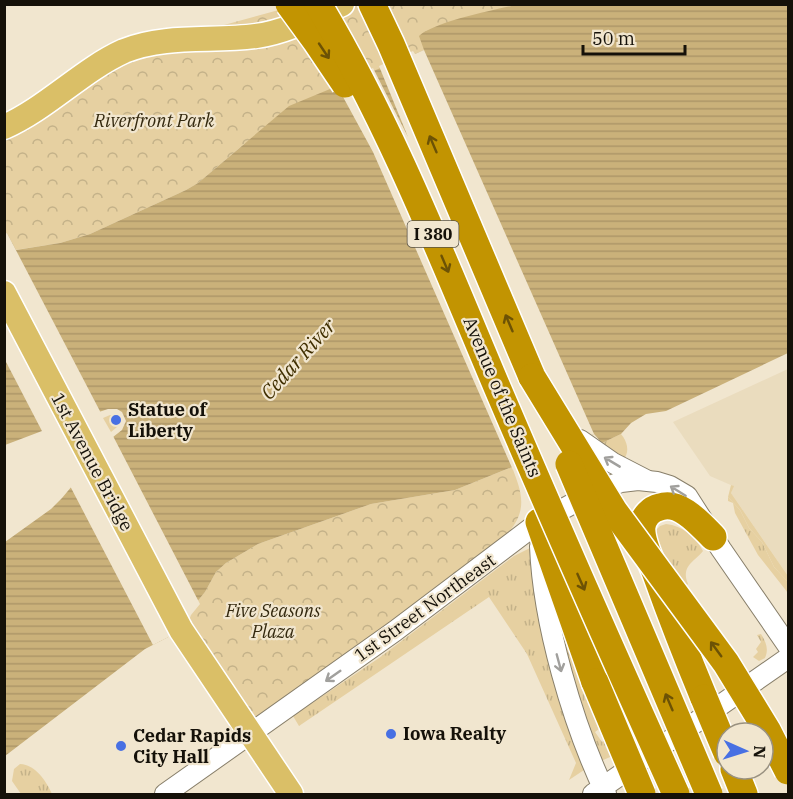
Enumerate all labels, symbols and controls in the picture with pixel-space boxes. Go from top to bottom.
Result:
scale bar [583,18,685,56]
text: 50 m [592,27,635,50]
one-way arrow [318,43,330,59]
park label: Riverfront Park [93,109,215,132]
one-way arrow [427,135,438,153]
road number: I 380 [408,221,458,247]
one-way arrow [440,254,451,273]
water label: Cedar River [254,311,342,405]
street label: Avenue of the Saints [458,313,547,480]
one-way arrow [503,314,514,333]
street label: 1st Avenue Bridge [46,389,139,535]
place label: Statue of Liberty [128,398,209,442]
marker: Statue of Liberty [109,413,123,427]
one-way arrow [603,455,620,468]
one-way arrow [670,485,687,498]
street label: 1st Street Northeast [350,549,500,667]
one-way arrow [576,572,587,590]
park label: Five Seasons Plaza [224,599,321,643]
one-way arrow [710,641,722,657]
one-way arrow [554,653,566,672]
one-way arrow [325,670,341,682]
one-way arrow [663,693,674,712]
north arrow [715,721,775,781]
place label: Iowa Realty [403,722,507,745]
place label: Cedar Rapids City Hall [133,724,251,768]
marker: Iowa Realty [384,727,398,741]
marker: Cedar Rapids City Hall [114,739,128,753]
text: N [750,745,770,759]

